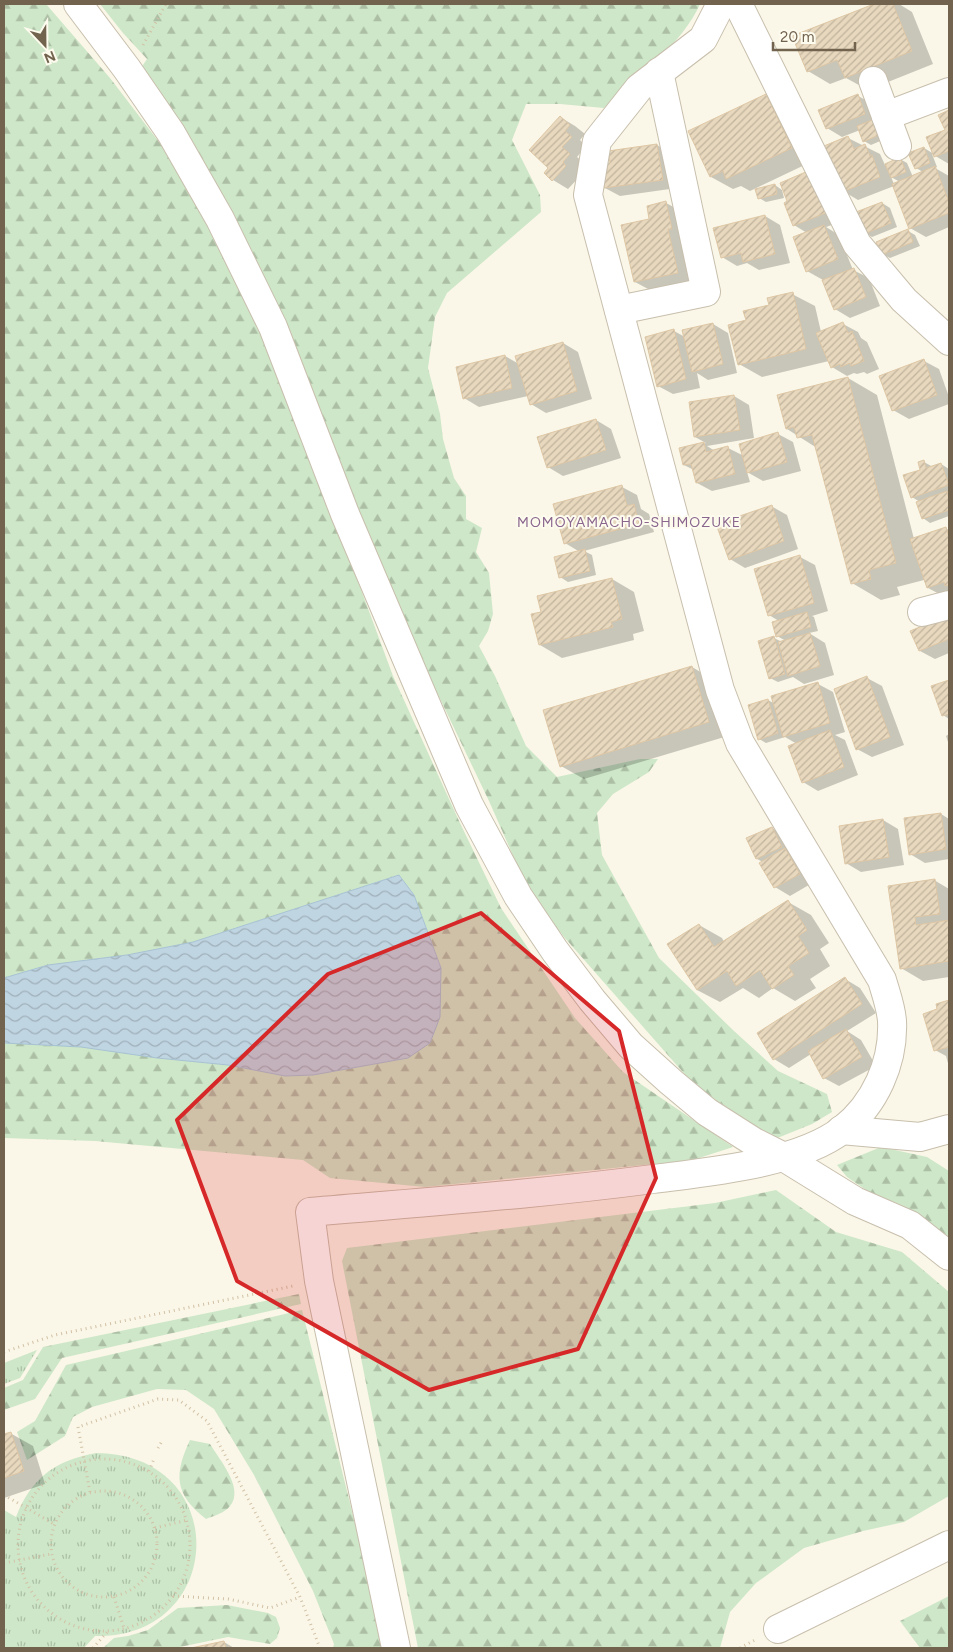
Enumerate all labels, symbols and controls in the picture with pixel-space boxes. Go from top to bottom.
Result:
north arrow [20,20,70,70]
scale bar [773,20,856,52]
text: 20 m [780,28,814,46]
text: N [41,47,58,66]
district label: MOMOYAMACHO-SHIMOZUKE [517,514,741,531]

